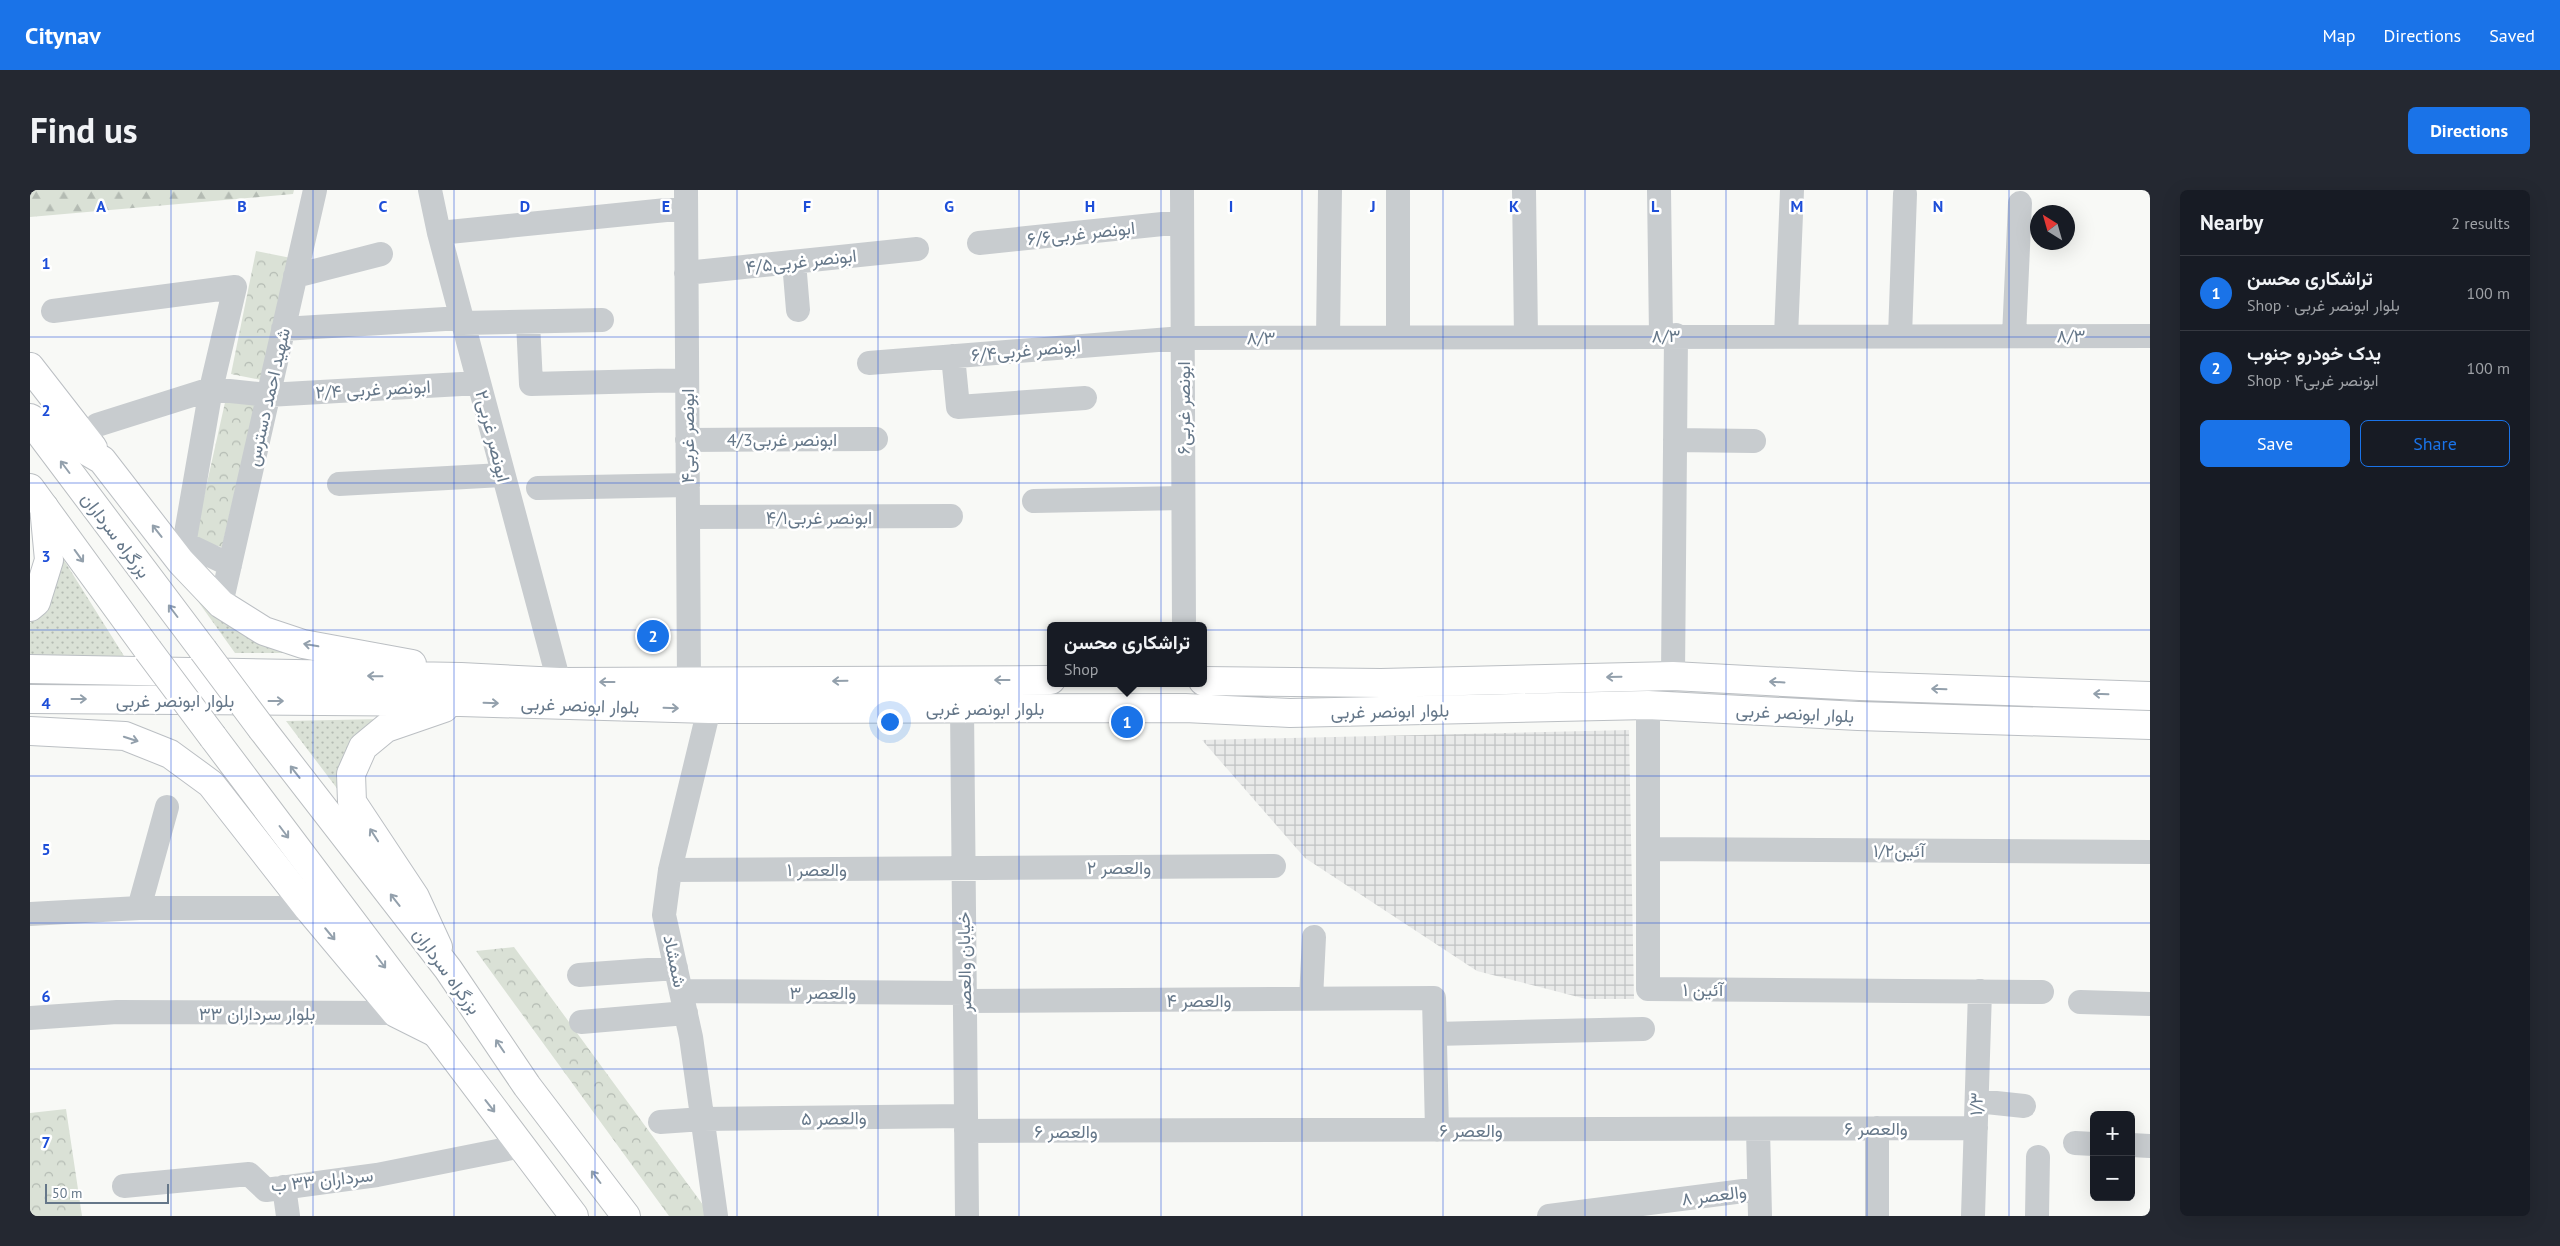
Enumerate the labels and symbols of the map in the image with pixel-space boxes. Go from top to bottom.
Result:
text: A [96,196,106,216]
text: B [237,196,247,216]
text: C [379,196,388,216]
text: D [520,196,530,216]
text: E [662,196,670,216]
text: F [803,196,811,216]
text: G [944,196,954,216]
text: H [1085,196,1095,216]
text: I [1229,196,1233,216]
text: J [1369,196,1376,216]
text: K [1509,196,1519,216]
text: L [1651,196,1660,216]
text: M [1791,196,1803,216]
text: N [1933,196,1943,216]
north arrow [2030,205,2075,250]
street label: ۶/۶ابونصر غربی [1026,216,1136,250]
street label: ۴/۵ابونصر غربی [744,244,858,278]
text: 1 [41,253,51,273]
street label: ۸/۳ [1652,324,1680,347]
street label: ۸/۳ [2057,324,2085,347]
street label: شهید احمد دسترس [241,326,295,468]
street label: ۸/۳ [1247,326,1275,349]
street label: ۶/۴ابونصر غربی [970,334,1082,366]
street label: ۶ابونصر غربی [1172,361,1195,455]
street label: ابونصر غربی ۲/۴ [315,374,431,404]
street label: ۲ابونصر غربی [470,388,516,484]
street label: ۴ابونصر غربی [676,389,699,483]
text: 2 [41,400,51,420]
street label: 4/3ابونصر غربی [727,428,837,451]
one-way arrow [60,461,71,474]
street label: بزرگراه سرداران [76,488,156,582]
street label: ۴/۱ابونصر غربی [766,506,872,529]
one-way arrow [152,524,162,538]
text: 3 [41,546,51,566]
one-way arrow [74,548,85,562]
one-way arrow [168,605,179,618]
pin: 2 [637,617,669,655]
one-way arrow [304,640,320,650]
one-way arrow [367,671,383,680]
one-way arrow [1606,672,1622,682]
one-way arrow [994,675,1010,685]
one-way arrow [832,676,848,686]
one-way arrow [599,677,616,687]
one-way arrow [1769,677,1785,686]
one-way arrow [1931,684,1948,694]
street label: بلوار ابونصر غربی [116,689,234,712]
one-way arrow [2094,689,2110,699]
street label: بلوار ابونصر غربی [520,691,640,719]
text: 4 [41,693,51,713]
one-way arrow [70,694,86,704]
one-way arrow [268,696,284,705]
street label: بلوار ابونصر غربی [926,697,1044,720]
one-way arrow [483,698,499,707]
street label: بلوار ابونصر غربی [1331,698,1449,724]
street label: بلوار ابونصر غربی [1735,698,1855,728]
one-way arrow [662,703,679,713]
pin: 1 [1111,703,1143,741]
your location [877,709,903,735]
one-way arrow [122,735,138,744]
one-way arrow [290,766,301,779]
one-way arrow [279,825,289,839]
one-way arrow [369,828,379,842]
text: 5 [41,839,51,859]
street label: ۱/۲آئین [1873,839,1927,862]
street label: والعصر ۲ [1087,856,1151,879]
street label: والعصر ۱ [787,858,847,881]
one-way arrow [389,894,400,907]
street label: خیابان والعصر [952,912,976,1013]
street label: بزرگراه سرداران [408,923,486,1019]
one-way arrow [324,928,336,941]
street label: شمشاد [658,933,692,989]
one-way arrow [376,955,387,968]
street label: آئین ۱ [1683,978,1725,1001]
street label: والعصر ۳ [790,981,856,1004]
text: 6 [41,986,51,1006]
street label: والعصر ۴ [1166,989,1232,1012]
street label: بلوار سرداران ۳۳ [199,1002,315,1025]
one-way arrow [495,1040,505,1054]
street label: ۱/۳ [1964,1092,1988,1116]
one-way arrow [485,1099,495,1113]
street label: والعصر ۵ [801,1106,867,1130]
street label: والعصر ۶ [1844,1117,1908,1140]
street label: والعصر ۶ [1439,1119,1503,1142]
street label: والعصر ۶ [1034,1120,1098,1143]
text: 7 [41,1132,51,1152]
street label: سرداران ۳۳ ب [270,1163,374,1197]
one-way arrow [591,1170,601,1184]
street label: والعصر ۸ [1680,1180,1748,1210]
scale bar [45,1181,169,1204]

